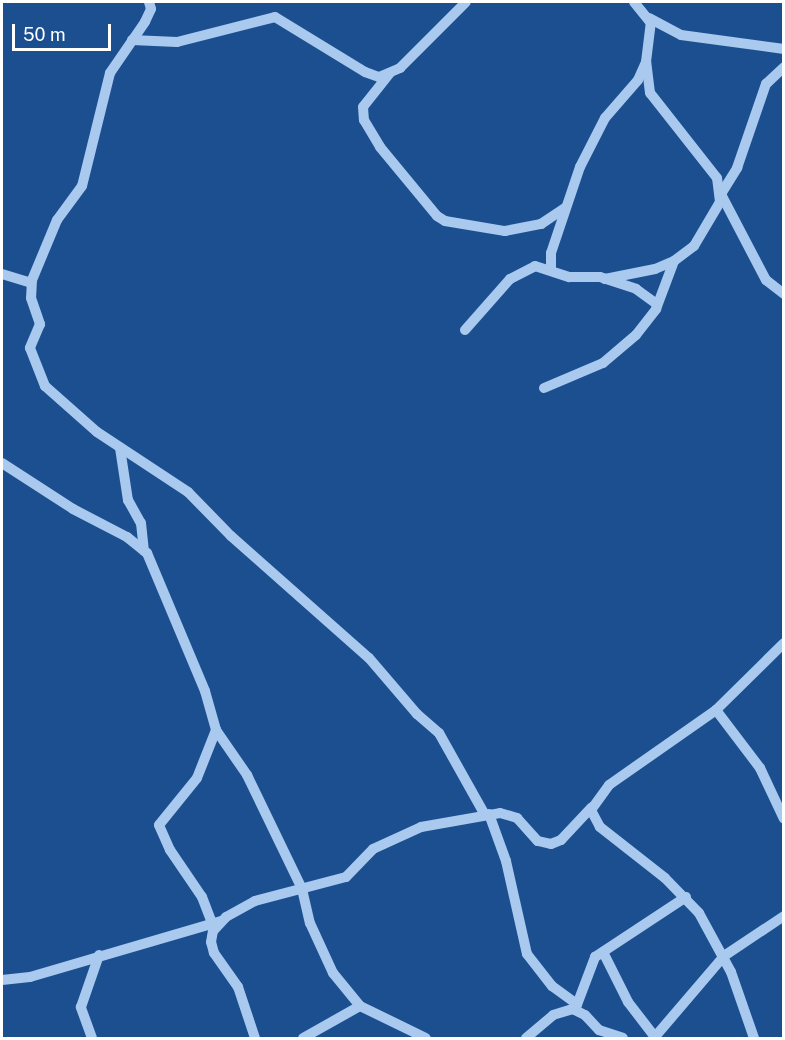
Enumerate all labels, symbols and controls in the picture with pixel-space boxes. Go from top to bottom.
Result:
scale bar [15,12,114,50]
text: 50 m [23,24,66,45]

